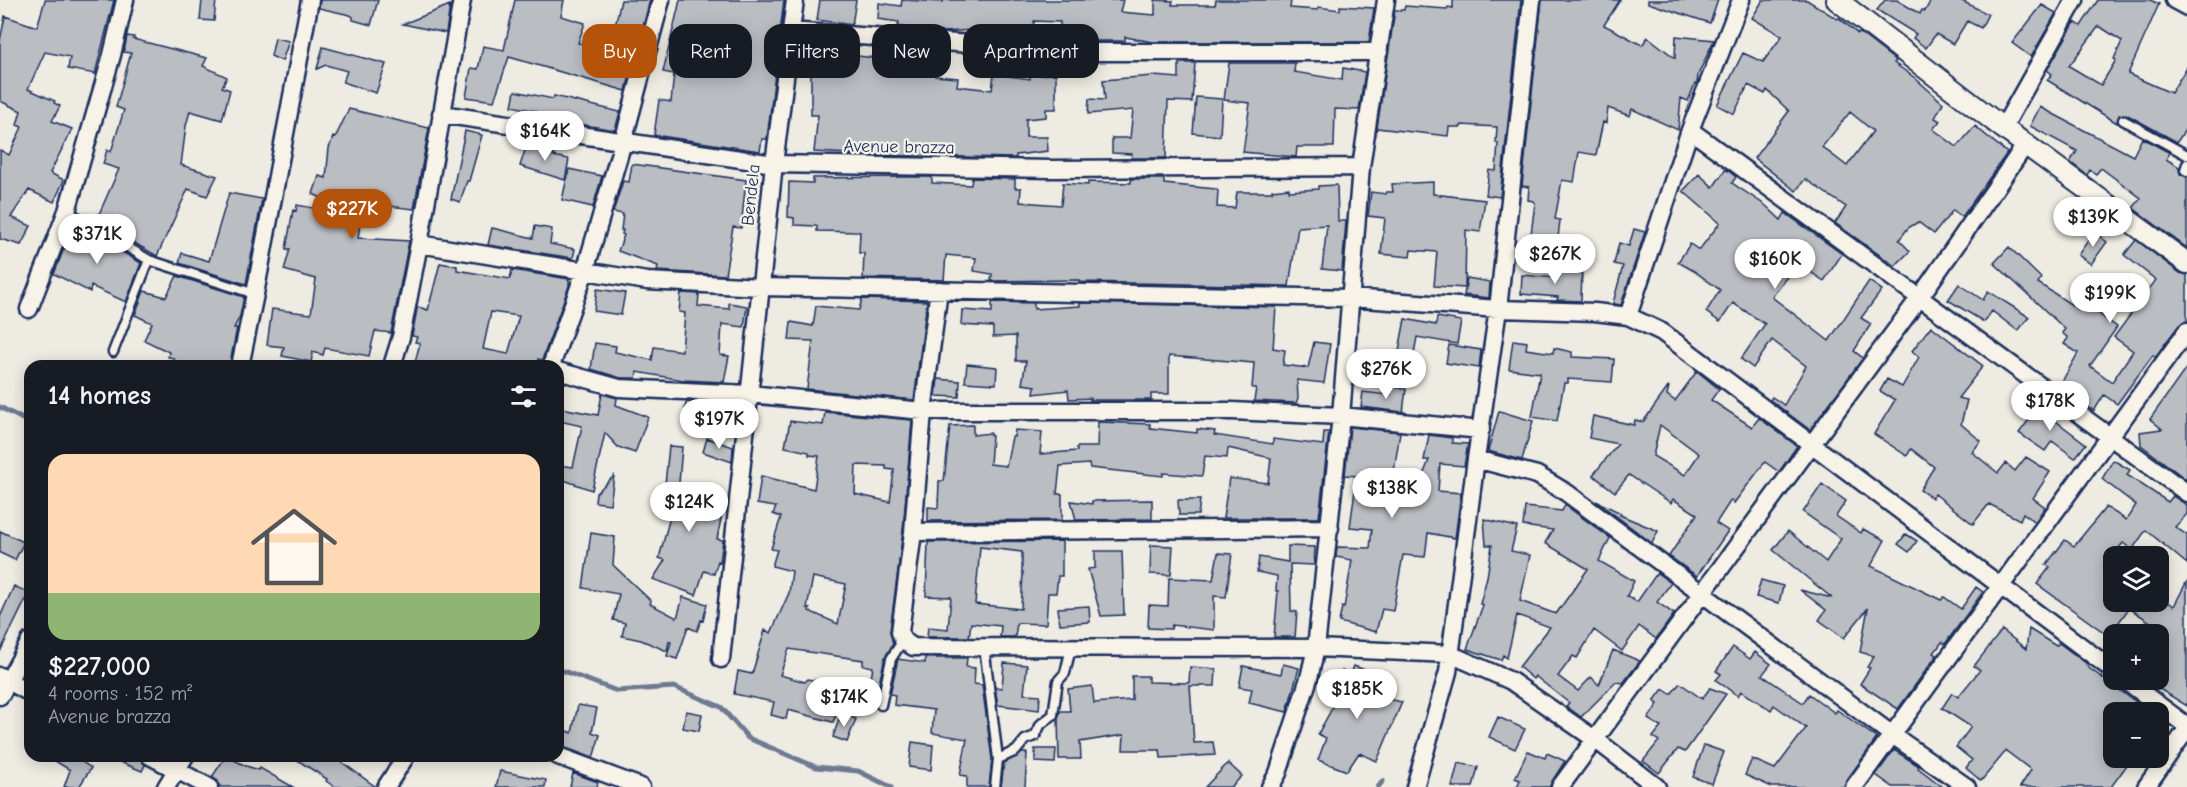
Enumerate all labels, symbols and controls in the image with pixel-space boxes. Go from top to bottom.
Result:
chip: Buy [582,24,657,78]
chip: Rent [669,24,752,78]
chip: Filters [764,24,860,78]
chip: New [872,24,951,78]
chip: Apartment [963,24,1099,78]
pin: $164K [503,111,587,162]
text: $164K [520,119,571,142]
street label: Avenue brazza [843,136,955,158]
street label: Bendela [737,163,765,227]
pin: $227K [310,189,394,240]
text: $227K [326,197,378,220]
pin: $139K [2051,197,2135,248]
text: $139K [2067,205,2119,228]
pin: $371K [55,214,139,265]
text: $371K [72,222,122,245]
pin: $267K [1513,234,1597,285]
pin: $160K [1733,239,1817,290]
text: $267K [1529,242,1581,265]
text: $160K [1748,247,1802,270]
pin: $199K [2068,273,2152,324]
text: $199K [2084,281,2136,304]
pin: $276K [1344,349,1428,400]
text: $276K [1360,357,1412,380]
icon: filters [507,380,540,413]
text: 14 homes [48,381,151,411]
pin: $178K [2008,381,2092,432]
text: $178K [2025,389,2075,412]
pin: $197K [677,399,761,450]
text: $197K [694,407,744,430]
pin: $138K [1350,468,1434,519]
text: $138K [1366,476,1418,499]
pin: $124K [647,482,731,533]
text: $124K [664,490,714,513]
icon: home [240,493,348,601]
map controls [2103,546,2169,768]
button: layers [2103,546,2169,612]
button: + [2103,624,2169,690]
text: $227,000 [48,652,151,682]
pin: $185K [1315,669,1399,720]
pin: $174K [802,677,886,728]
text: $185K [1331,677,1383,700]
text: 4 rooms · 152 m² [48,682,192,705]
text: $174K [820,685,868,708]
button: − [2103,702,2169,768]
text: Avenue brazza [48,705,171,728]

